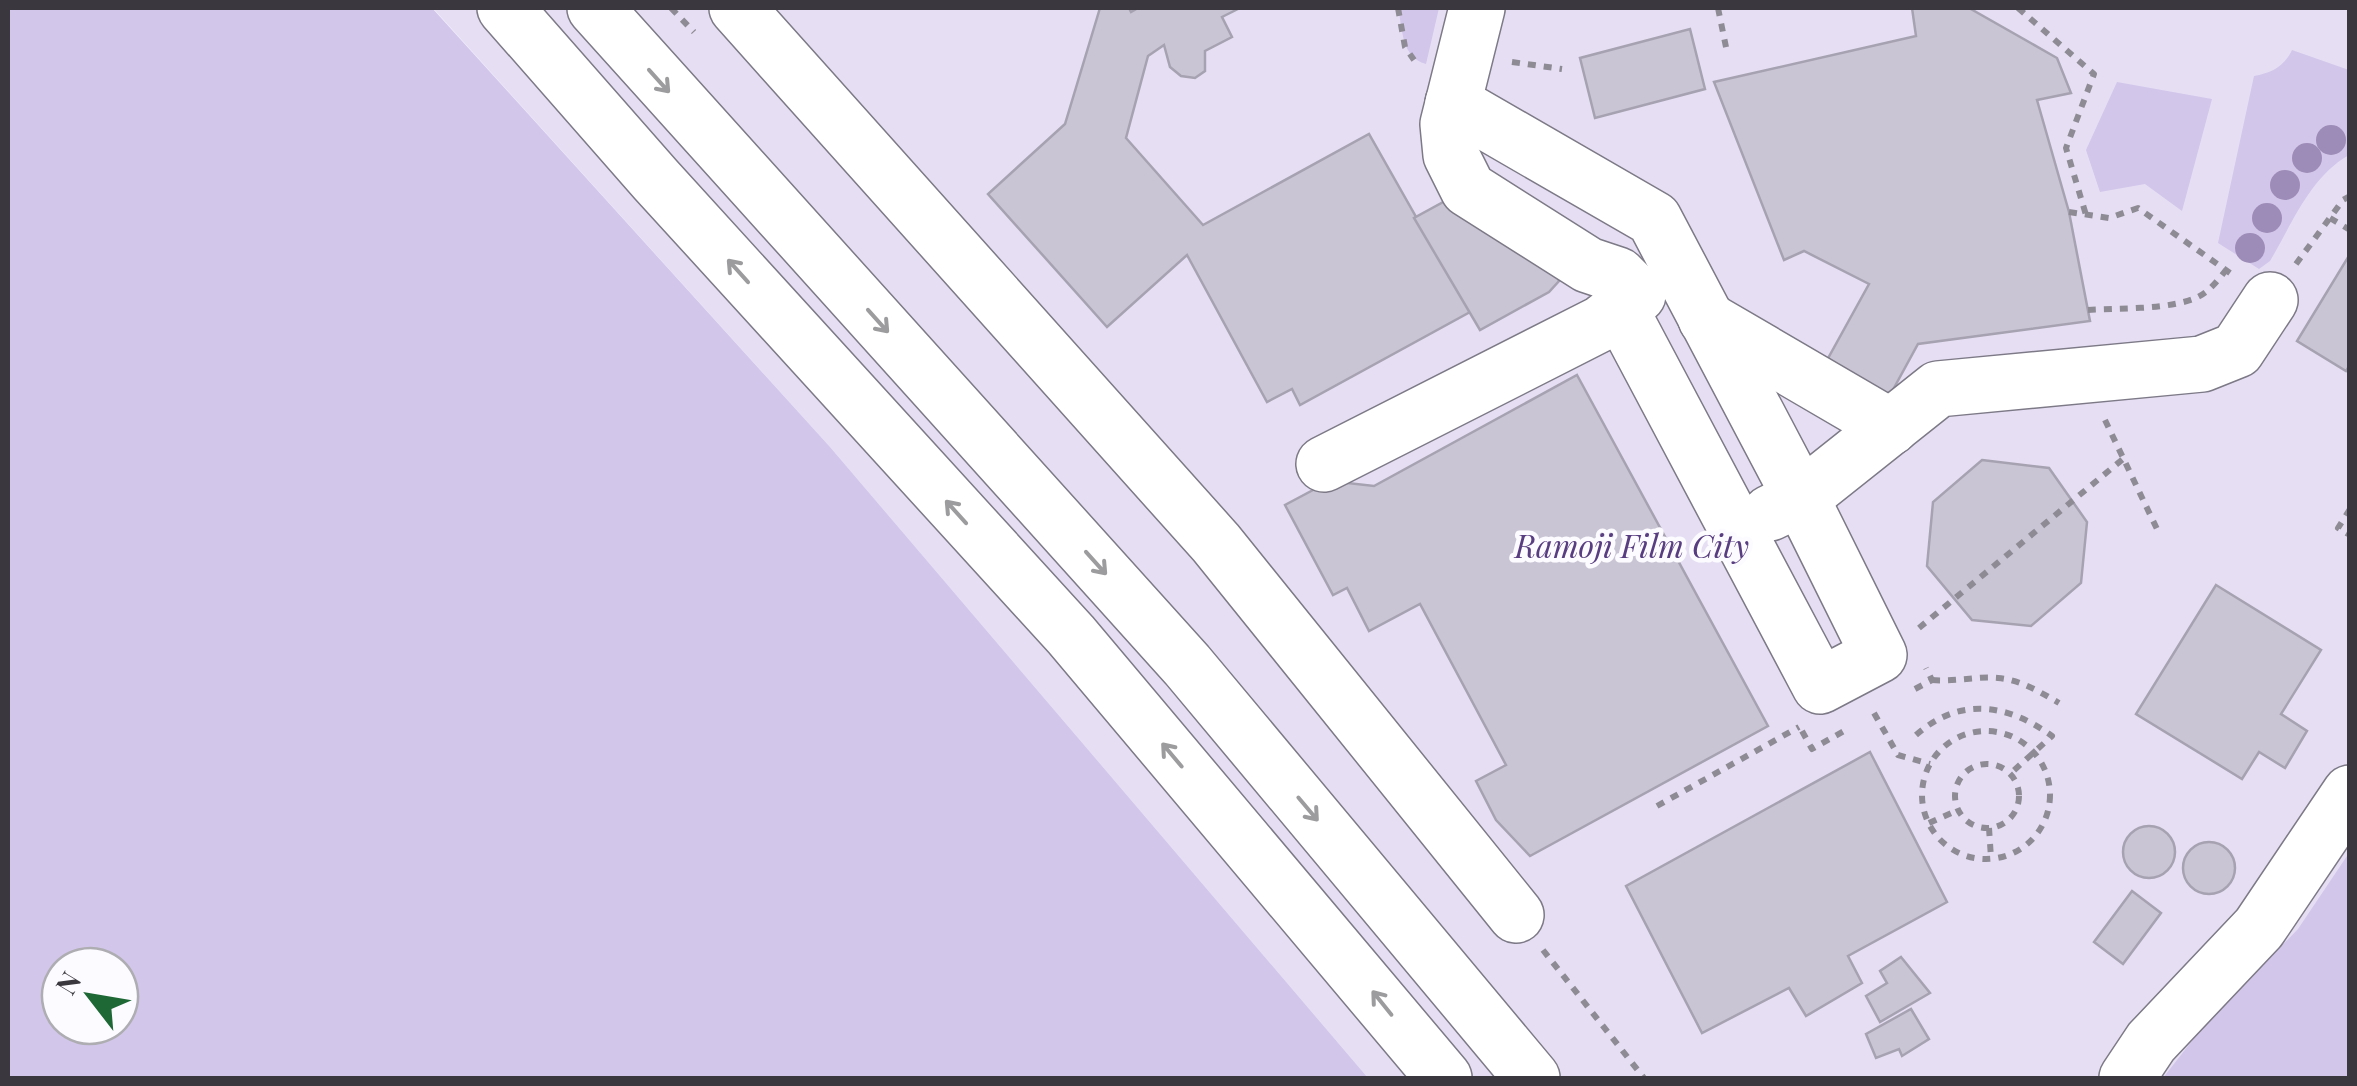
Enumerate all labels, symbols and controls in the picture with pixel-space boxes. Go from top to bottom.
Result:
one-way arrow [648,68,671,93]
one-way arrow [727,259,750,284]
one-way arrow [866,308,889,333]
one-way arrow [945,500,968,525]
park label: Ramoji Film City [1513,523,1749,566]
one-way arrow [1084,550,1107,575]
one-way arrow [1162,742,1184,768]
one-way arrow [1297,795,1319,821]
north arrow [40,946,140,1046]
text: N [46,964,88,1001]
one-way arrow [1371,990,1393,1016]

